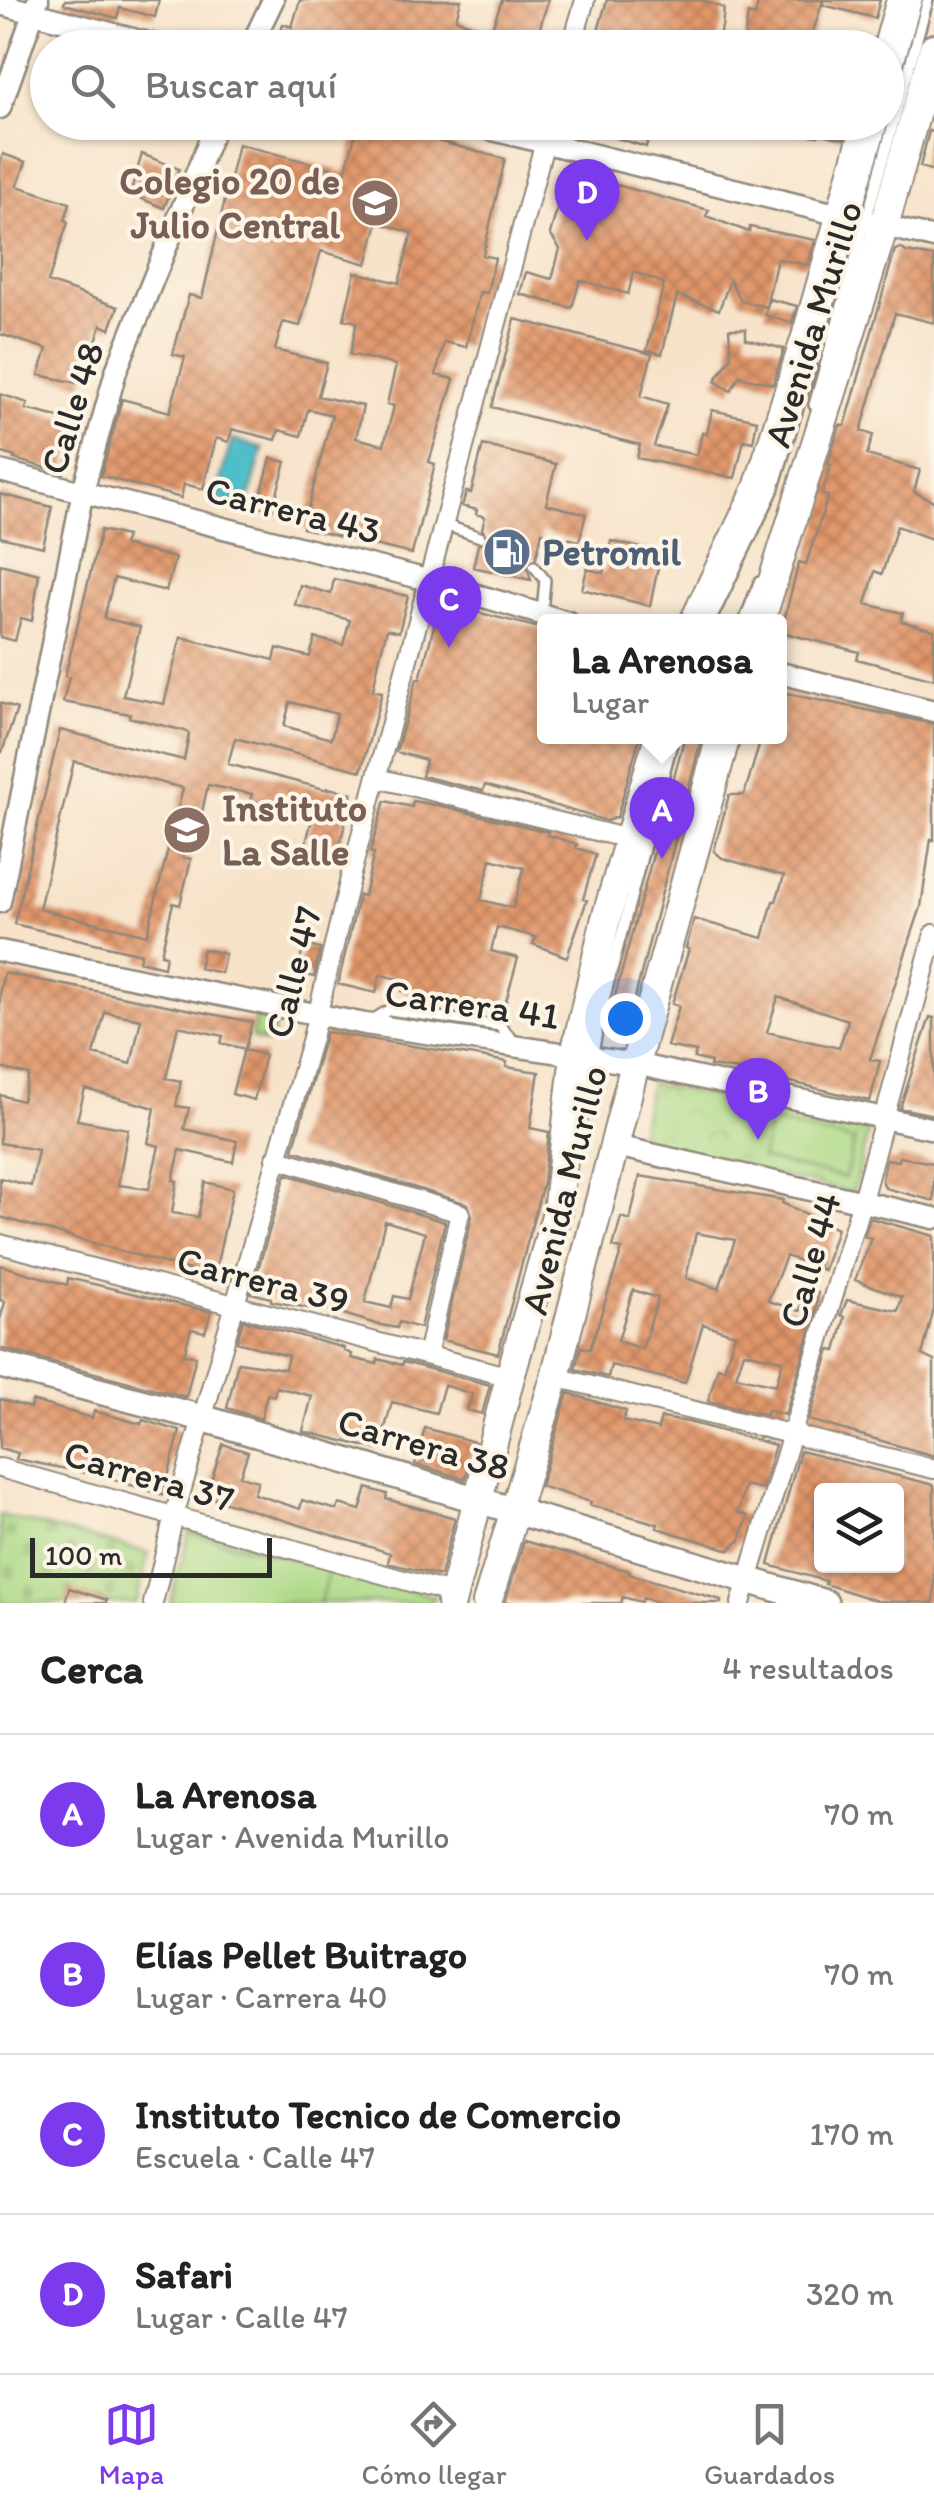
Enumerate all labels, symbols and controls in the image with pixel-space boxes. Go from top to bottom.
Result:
search box [30,30,904,140]
icon: search [65,58,120,113]
text: Buscar aquí [145,62,337,108]
place label: Colegio 20 de Julio Central [119,158,340,248]
pin: D [554,158,620,241]
school or university icon: Colegio 20 de Julio Central [349,177,401,229]
street label: Avenida Murillo [754,195,872,453]
street label: Calle 48 [30,336,114,480]
street label: Carrera 43 [201,466,385,554]
fuel station icon: Petromil [481,526,533,578]
place label: Petromil [542,529,681,575]
pin: C [416,566,482,648]
popup [537,614,787,744]
text: La Arenosa [571,637,753,683]
text: Lugar [571,683,649,721]
pin: A [630,776,694,859]
place label: Instituto La Salle [222,785,367,875]
school or university icon: Instituto La Salle [161,804,213,856]
street label: Calle 47 [254,901,332,1043]
street label: Carrera 41 [382,969,562,1039]
your location [600,993,651,1044]
pin: B [726,1058,790,1140]
street label: Avenida Murillo [511,1061,617,1319]
street label: Calle 44 [769,1187,851,1333]
street label: Carrera 39 [172,1236,354,1324]
street label: Carrera 38 [333,1398,515,1490]
street label: Carrera 37 [59,1430,239,1522]
map controls [814,1483,904,1573]
button: layers [814,1483,904,1573]
scale bar [30,1533,272,1578]
text: 100 m [45,1538,122,1572]
text: Cerca [40,1643,144,1694]
text: 4 resultados [722,1649,894,1687]
text: La Arenosa [135,1772,316,1818]
text: A [62,1795,83,1833]
text: 70 m [824,1795,894,1833]
text: Lugar · Avenida Murillo [135,1818,450,1856]
text: Elías Pellet Buitrago [135,1932,467,1978]
text: B [62,1955,83,1993]
text: 70 m [824,1955,894,1993]
text: Lugar · Carrera 40 [135,1978,388,2016]
text: Instituto Tecnico de Comercio [135,2092,621,2138]
text: C [62,2115,83,2153]
text: 170 m [809,2115,894,2153]
text: Escuela · Calle 47 [135,2138,375,2176]
text: Safari [135,2252,233,2298]
text: D [62,2275,83,2313]
text: 320 m [806,2275,894,2313]
text: Lugar · Calle 47 [135,2298,348,2336]
tab: Mapa [99,2397,164,2491]
tab: Cómo llegar [361,2397,506,2491]
tab: Guardados [704,2397,835,2491]

